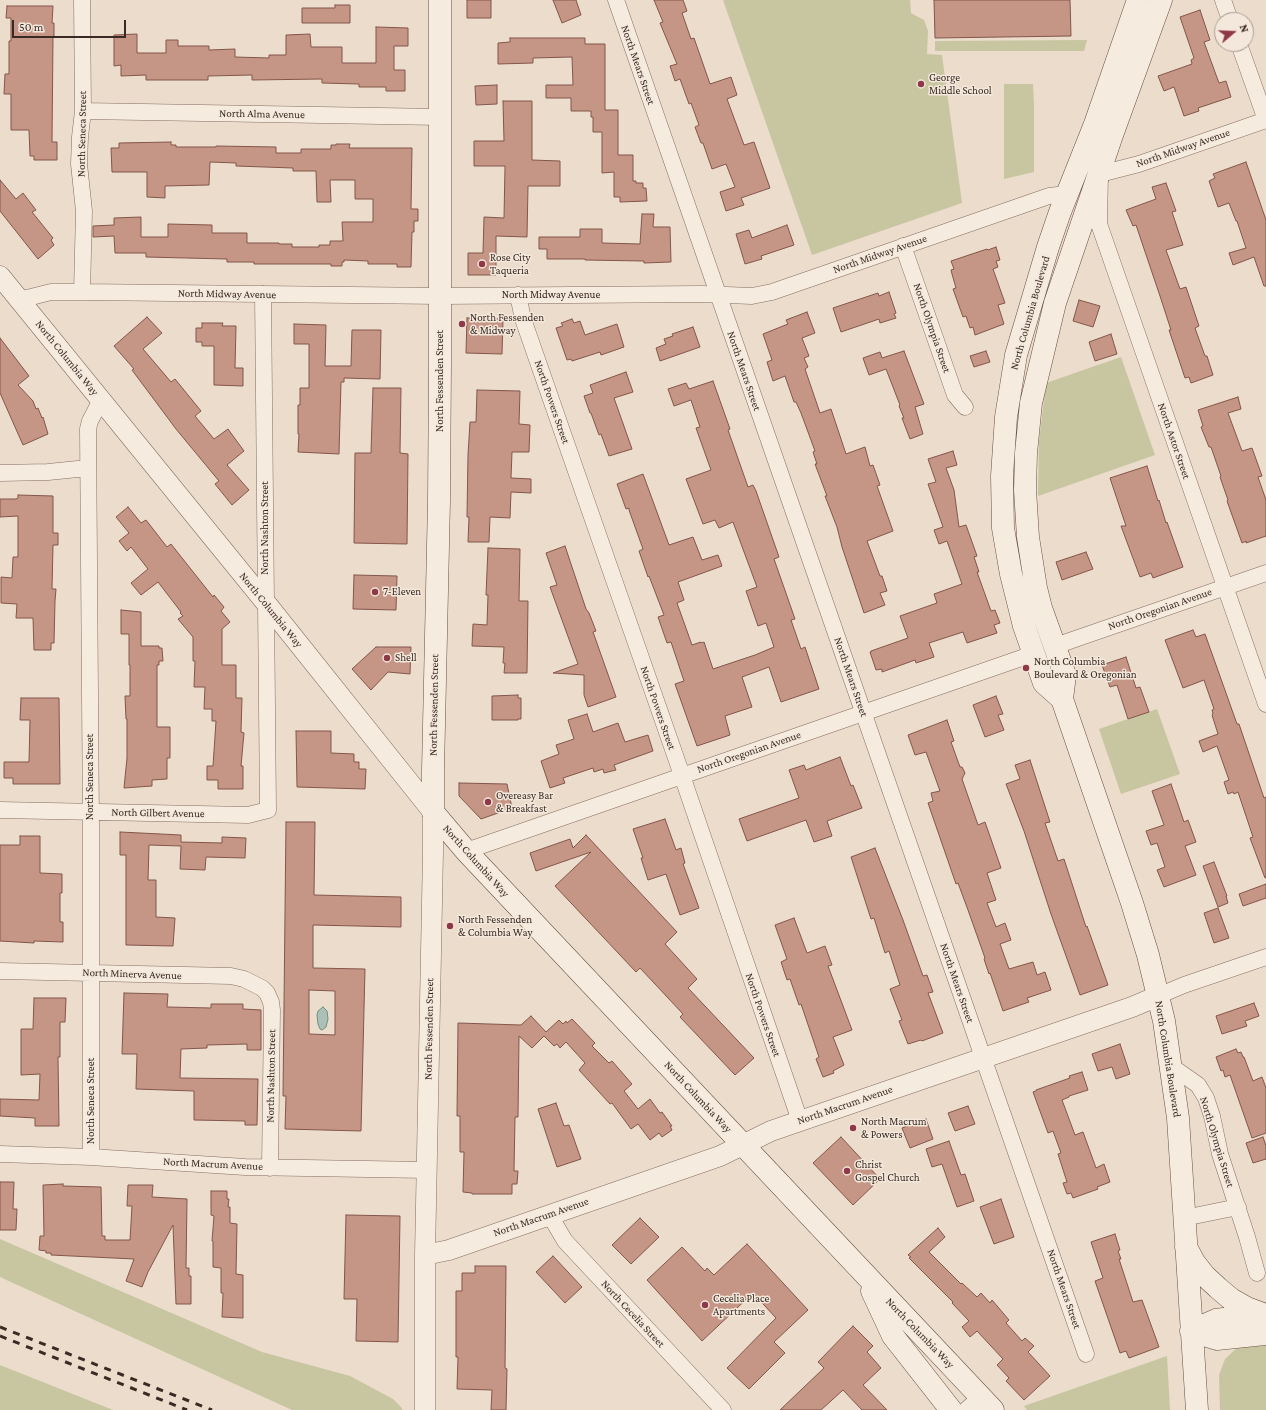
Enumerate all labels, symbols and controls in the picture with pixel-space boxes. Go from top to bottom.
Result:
scale bar [14,12,128,38]
north arrow [1214,12,1254,52]
text: 50 m [19,20,43,34]
text: N [1238,23,1251,34]
street label: North Mears Street [618,24,658,106]
place label: George Middle School [929,71,992,97]
marker: George Middle School [916,79,926,89]
street label: North Seneca Street [75,91,89,177]
street label: North Alma Avenue [219,107,305,121]
street label: North Midway Avenue [1134,126,1232,170]
street label: North Midway Avenue [831,232,929,276]
place label: Rose City Taqueria [490,251,531,277]
street label: North Columbia Boulevard [1007,255,1053,371]
marker: Rose City Taqueria [477,259,487,269]
street label: North Olympia Street [910,281,954,375]
street label: North Midway Avenue [178,287,276,301]
street label: North Midway Avenue [502,288,600,302]
place label: North Fessenden & Midway [470,311,544,337]
street label: North Columbia Way [33,318,101,398]
marker: North Fessenden & Midway [457,319,467,329]
street label: North Fessenden Street [433,330,447,432]
street label: North Mears Street [724,330,764,412]
street label: North Powers Street [531,358,573,446]
street label: North Astor Street [1155,401,1193,481]
street label: North Nashton Street [258,481,272,575]
street label: North Columbia Way [237,570,305,650]
place label: 7-Eleven [383,585,421,599]
street label: North Oregonian Avenue [1106,585,1214,633]
marker: 7-Eleven [370,587,380,597]
street label: North Mears Street [831,636,871,718]
place label: Shell [395,651,417,665]
marker: Shell [382,653,392,663]
street label: North Fessenden Street [427,654,441,756]
place label: North Columbia Boulevard & Oregonian [1034,655,1137,681]
marker: North Columbia Boulevard & Oregonian [1021,663,1031,673]
street label: North Powers Street [637,664,679,752]
street label: North Oregonian Avenue [695,728,803,776]
street label: North Seneca Street [83,734,97,820]
place label: Overeasy Bar & Breakfast [496,789,553,815]
marker: Overeasy Bar & Breakfast [483,797,493,807]
street label: North Gilbert Avenue [111,806,205,820]
street label: North Columbia Way [440,822,512,900]
place label: North Fessenden & Columbia Way [458,913,533,939]
marker: North Fessenden & Columbia Way [445,921,455,931]
street label: North Mears Street [937,942,977,1024]
street label: North Minerva Avenue [82,966,182,982]
street label: North Powers Street [742,971,784,1059]
street label: North Fessenden Street [422,978,436,1080]
street label: North Columbia Boulevard [1152,1000,1184,1118]
street label: North Nashton Street [264,1029,278,1123]
street label: North Seneca Street [84,1058,98,1144]
street label: North Columbia Way [661,1058,735,1136]
street label: North Macrum Avenue [796,1082,894,1128]
street label: North Olympia Street [1197,1095,1237,1189]
place label: North Macrum & Powers [861,1115,927,1141]
marker: North Macrum & Powers [848,1123,858,1133]
street label: North Macrum Avenue [163,1155,263,1173]
place label: Christ Gospel Church [855,1158,920,1184]
marker: Christ Gospel Church [842,1166,852,1176]
street label: North Macrum Avenue [492,1194,590,1240]
street label: North Mears Street [1044,1248,1084,1330]
street label: North Cecelia Street [598,1278,668,1350]
place label: Cecelia Place Apartments [713,1292,769,1318]
street label: North Columbia Way [883,1295,957,1371]
marker: Cecelia Place Apartments [700,1300,710,1310]

